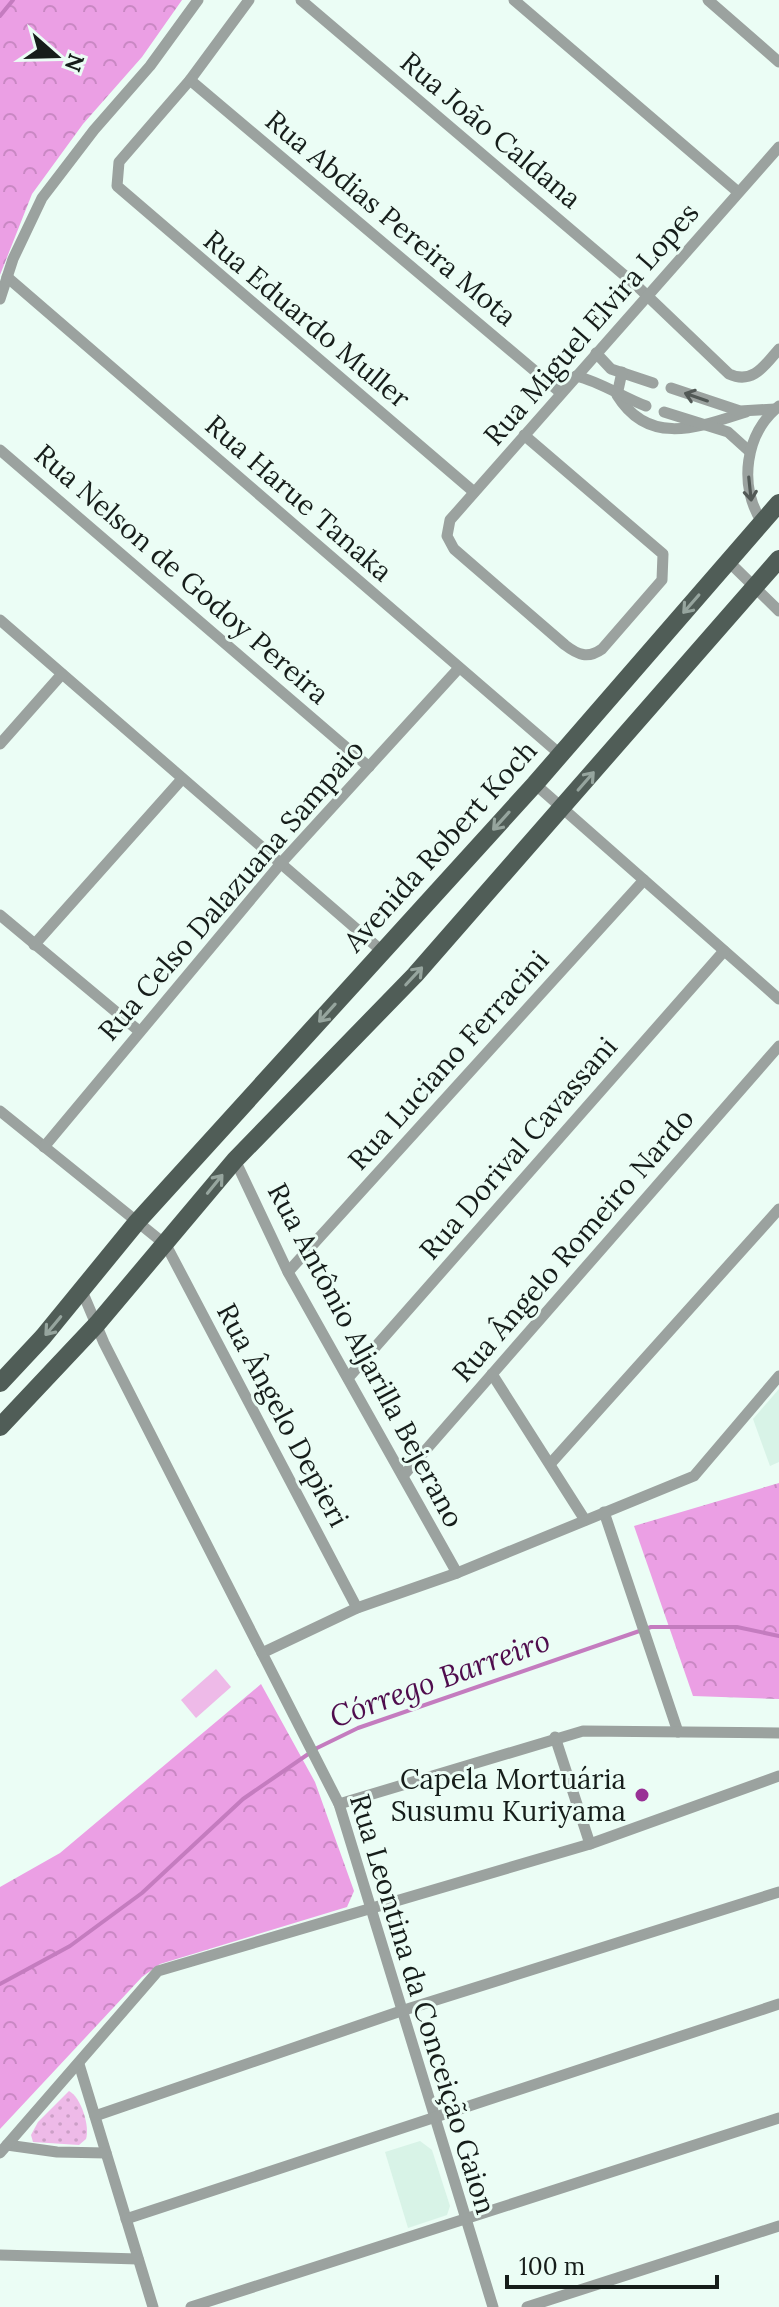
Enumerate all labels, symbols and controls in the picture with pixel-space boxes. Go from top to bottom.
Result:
north arrow [16,16,96,96]
street label: Rua João Caldana [393,44,589,216]
text: N [59,50,91,76]
street label: Rua Abdias Pereira Mota [258,102,524,334]
street label: Rua Miguel Elvira Lopes [476,195,706,453]
street label: Rua Eduardo Muller [196,222,418,416]
one-way arrow [684,389,709,403]
street label: Rua Harue Tanaka [198,407,400,589]
street label: Rua Nelson de Godoy Pereira [27,436,337,712]
one-way arrow [743,475,758,501]
one-way arrow [682,594,700,614]
street label: Rua Celso Dalazuana Sampaio [90,732,372,1048]
street label: Avenida Robert Koch [335,733,544,960]
one-way arrow [576,771,594,791]
one-way arrow [492,811,511,831]
street label: Rua Luciano Ferracini [340,943,556,1177]
one-way arrow [404,966,423,986]
one-way arrow [318,1003,336,1023]
street label: Rua Dorival Cavassani [411,1029,625,1267]
street label: Rua Ângelo Romeiro Nardo [444,1101,702,1389]
one-way arrow [206,1174,224,1195]
street label: Rua Antônio Aljarilla Bejerano [260,1177,472,1533]
street label: Rua Ângelo Depieri [209,1297,357,1533]
one-way arrow [44,1315,62,1336]
water label: Córrego Barreiro [324,1621,555,1736]
place label: Capela Mortuária Susumu Kuriyama [391,1761,626,1829]
marker: Capela Mortuária Susumu Kuriyama [633,1786,651,1804]
street label: Rua Leontina da Conceição Gaion [342,1790,504,2218]
scale bar [507,2239,717,2289]
text: 100 m [519,2251,585,2282]

